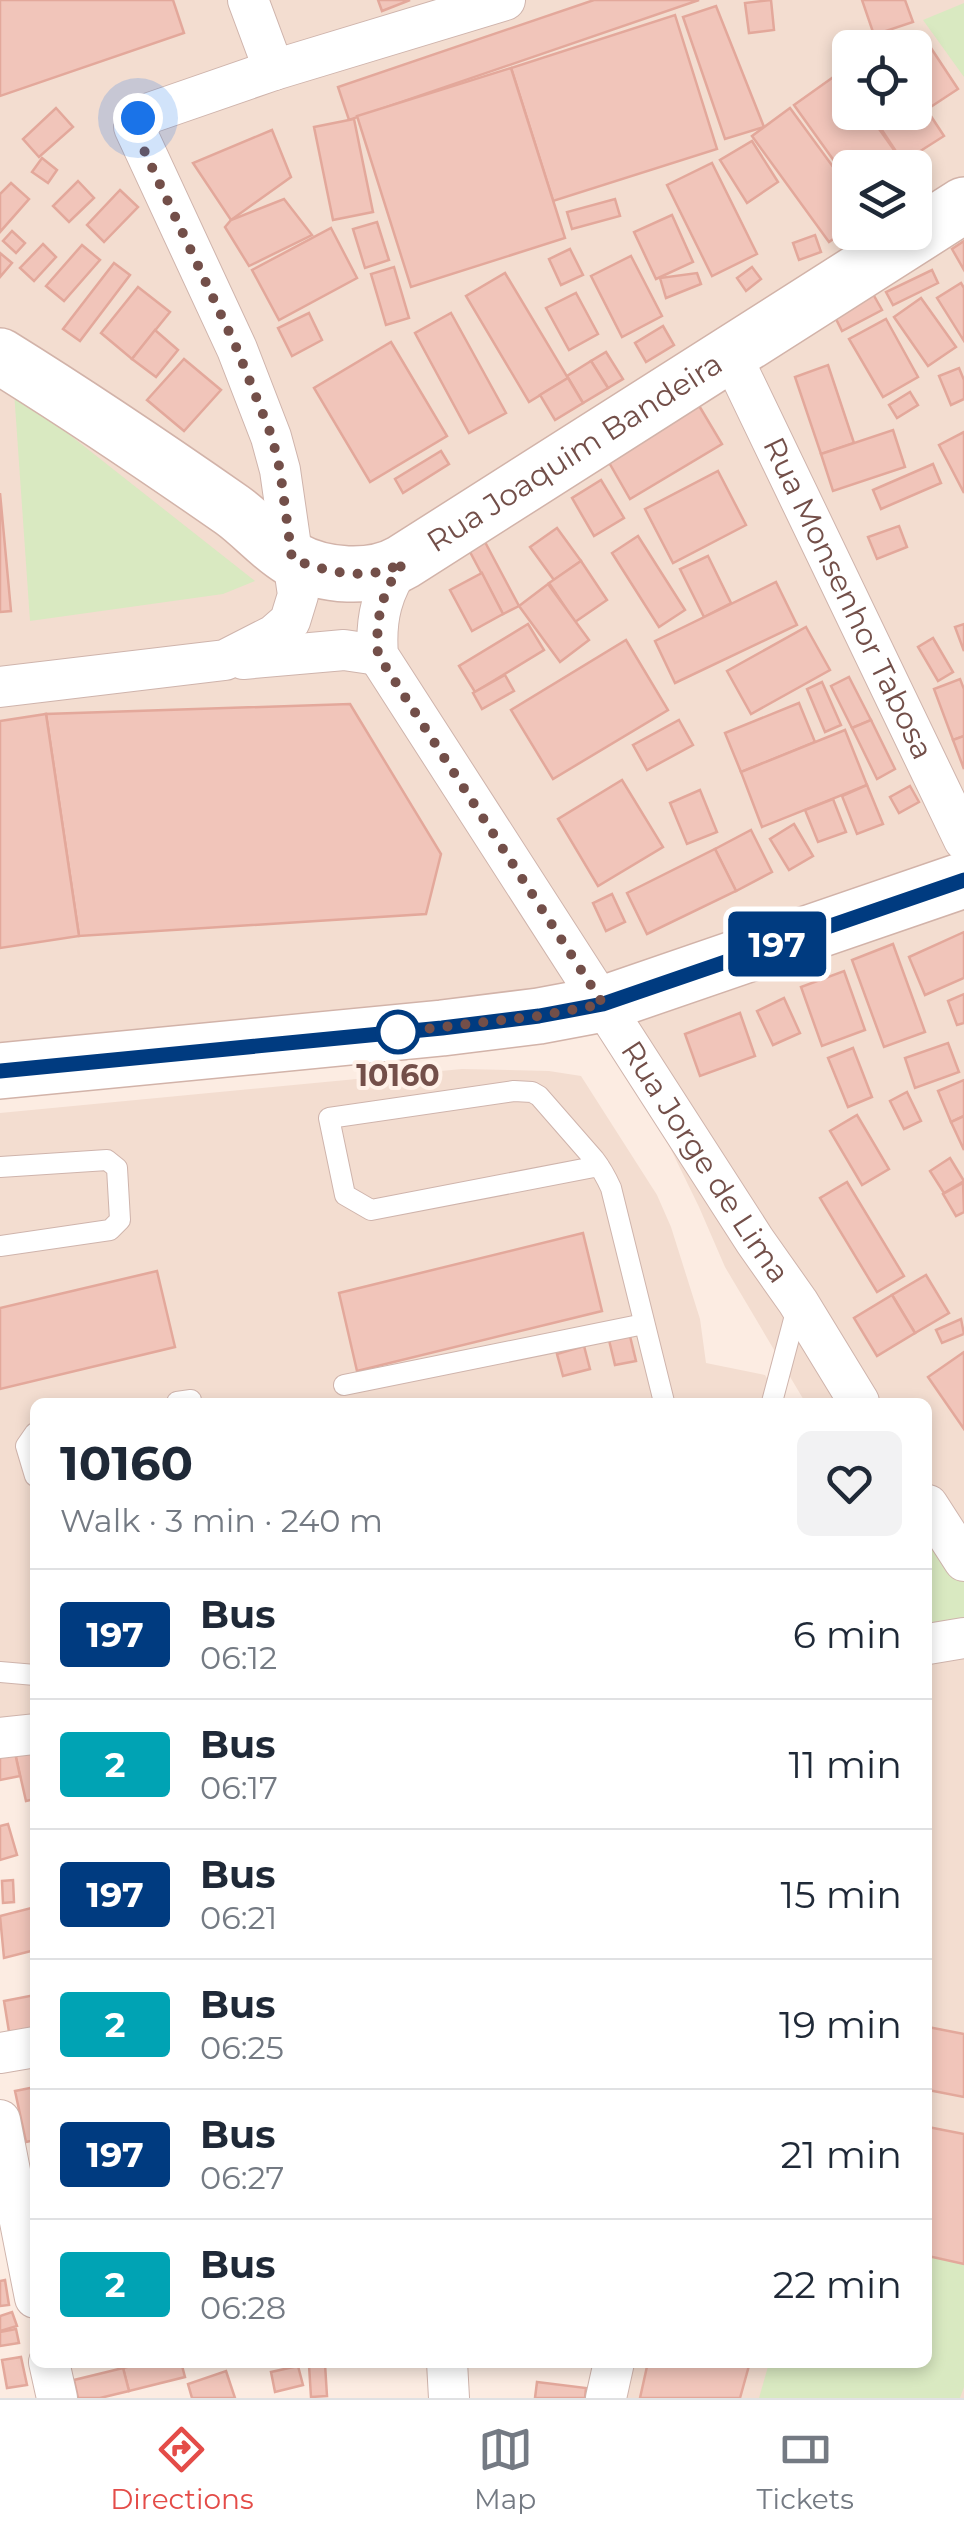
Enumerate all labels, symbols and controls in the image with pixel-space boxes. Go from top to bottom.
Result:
map controls [832,30,932,250]
button: locate [832,30,932,130]
your location [113,93,163,143]
button: layers [832,150,932,250]
street label: Rua Joaquim Bandeira [420,345,729,560]
street label: Rua Monsenhor Tabosa [755,431,941,765]
line badge: 197 [720,912,834,976]
text: 197 [748,923,806,966]
marker: 10160 [377,1011,419,1053]
street label: Rua Jorge de Lima [613,1034,798,1290]
place label: 10160 [356,1057,440,1094]
button: heart [797,1431,902,1536]
text: 10160 [60,1434,193,1492]
text: Walk · 3 min · 240 m [60,1501,383,1540]
text: Bus [200,1591,275,1638]
text: 6 min [793,1611,902,1658]
text: 197 [86,1613,144,1656]
text: 06:12 [200,1638,277,1677]
text: Bus [200,1721,275,1768]
text: 11 min [788,1741,902,1788]
text: 2 [105,1743,125,1786]
text: 06:17 [200,1768,278,1807]
text: Bus [200,1851,275,1898]
text: 15 min [781,1871,902,1918]
text: 197 [86,1873,144,1916]
text: 06:21 [200,1898,277,1937]
text: Bus [200,1981,275,2028]
text: 19 min [779,2001,902,2048]
text: 2 [105,2003,125,2046]
text: 06:25 [200,2028,284,2067]
text: Bus [200,2111,275,2158]
text: 21 min [781,2131,902,2178]
text: 197 [86,2133,144,2176]
text: 06:27 [200,2158,284,2197]
text: Bus [200,2241,275,2288]
text: 22 min [773,2261,902,2308]
text: 2 [105,2263,125,2306]
text: 06:28 [200,2288,286,2327]
tab: Directions [110,2422,254,2516]
tab: Map [474,2422,536,2516]
tab: Tickets [757,2422,854,2516]

